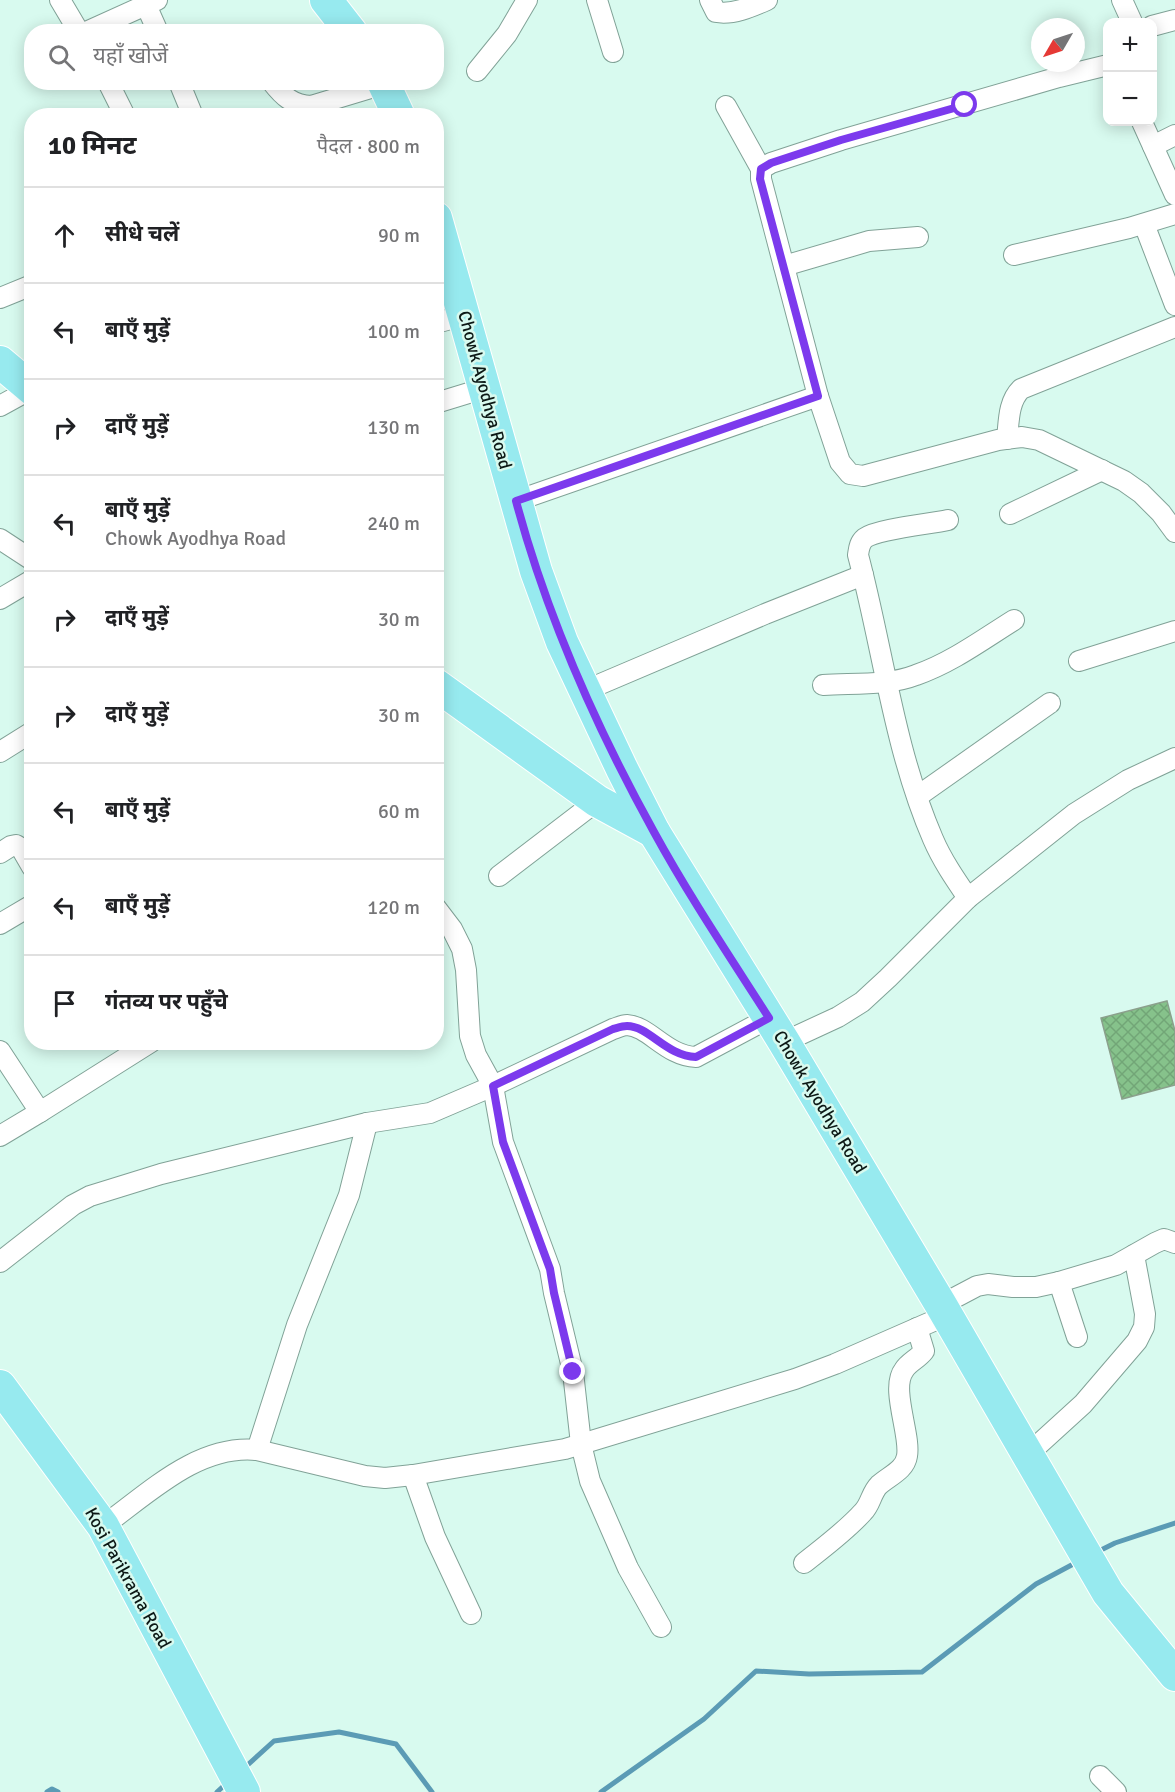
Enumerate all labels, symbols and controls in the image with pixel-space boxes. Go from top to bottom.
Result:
north arrow [1031,18,1085,72]
map controls [1103,18,1157,126]
button: + [1103,18,1157,72]
search box [24,24,444,90]
icon: search [45,41,78,74]
text: यहाँ खोजें [93,42,168,69]
button: − [1103,72,1157,126]
route start [951,91,977,117]
text: 10 मिनट [48,130,136,162]
text: पैदल · 800 m [317,134,420,159]
icon: ahead [48,219,81,252]
text: सीधे चलें [105,220,179,247]
text: 90 m [378,223,420,248]
street label: Chowk Ayodhya Road [453,308,517,472]
icon: left [48,315,81,348]
text: बाएँ मुड़ें [105,316,170,343]
text: 100 m [367,319,420,344]
icon: right [48,411,81,444]
text: दाएँ मुड़ें [105,412,169,439]
text: 130 m [367,415,420,440]
text: बाएँ मुड़ें [105,496,170,523]
icon: left [48,507,81,540]
text: 240 m [367,511,420,536]
text: Chowk Ayodhya Road [105,526,286,551]
icon: right [48,603,81,636]
text: दाएँ मुड़ें [105,604,169,631]
text: 30 m [378,607,420,632]
icon: right [48,699,81,732]
text: दाएँ मुड़ें [105,700,169,727]
text: 30 m [378,703,420,728]
icon: left [48,795,81,828]
text: बाएँ मुड़ें [105,796,170,823]
text: 60 m [378,799,420,824]
icon: left [48,891,81,924]
text: बाएँ मुड़ें [105,892,170,919]
text: 120 m [367,895,420,920]
icon: arrive [48,987,81,1020]
text: गंतव्य पर पहुँचे [105,988,228,1015]
street label: Chowk Ayodhya Road [769,1026,871,1178]
route end [559,1358,585,1384]
street label: Kosi Parikrama Road [80,1504,176,1652]

